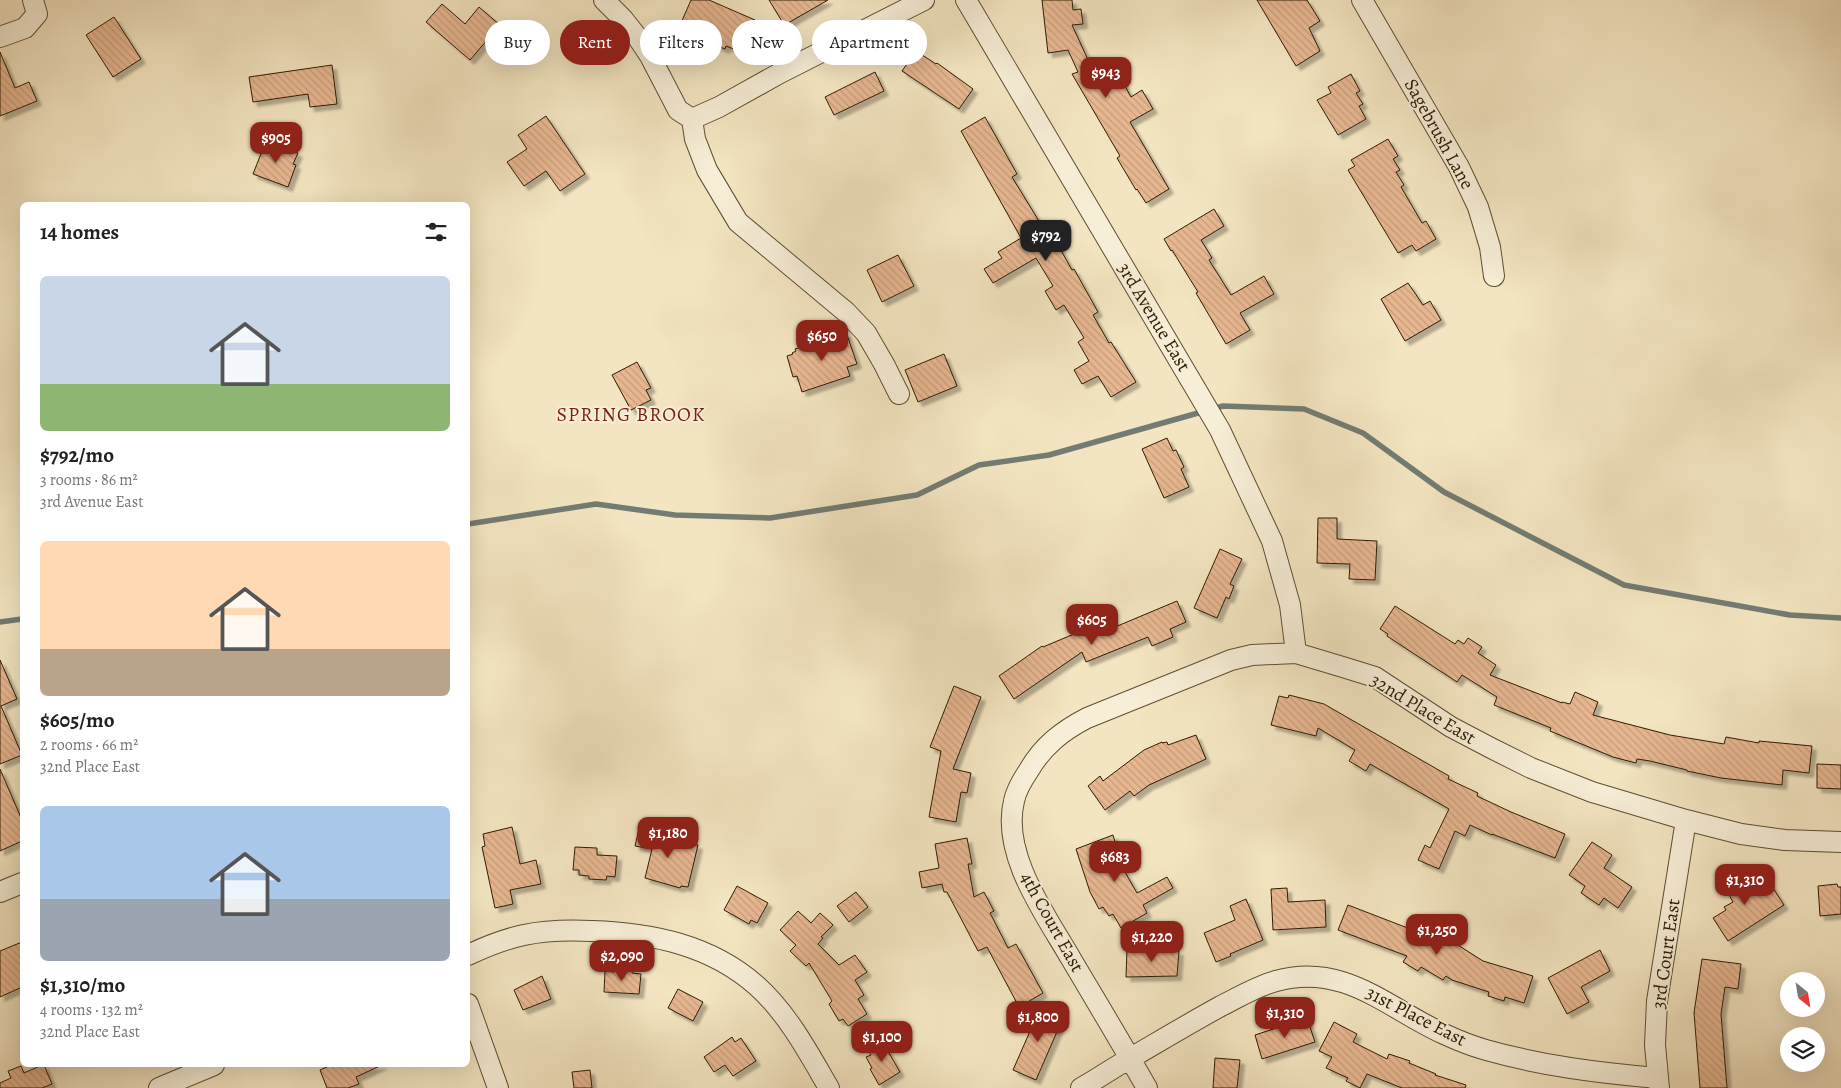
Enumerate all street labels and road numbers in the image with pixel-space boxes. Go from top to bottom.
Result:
street label: Sagebrush Lane [1398,74,1480,194]
street label: 3rd Avenue East [1111,258,1197,376]
street label: 32nd Place East [1365,667,1481,751]
street label: 4th Court East [1014,867,1090,977]
street label: 3rd Court East [1645,897,1687,1011]
street label: 31st Place East [1361,980,1471,1052]

